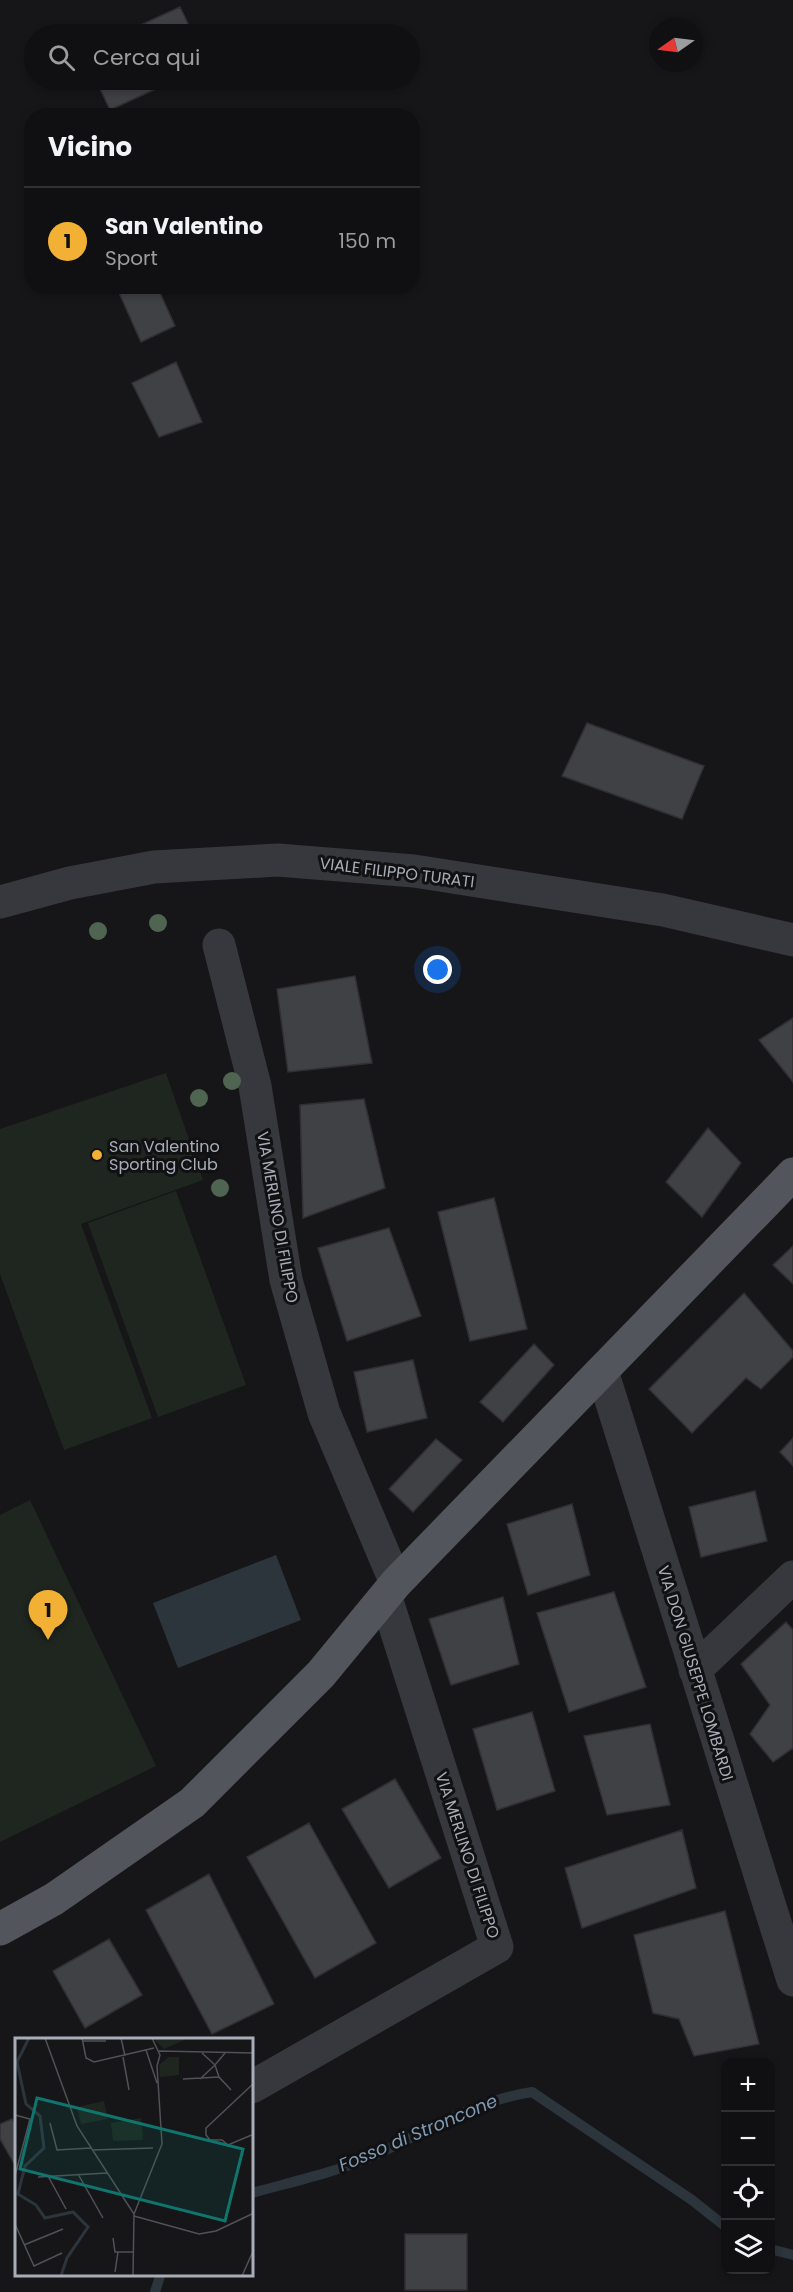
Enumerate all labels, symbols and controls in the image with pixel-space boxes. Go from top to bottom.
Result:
north arrow [649,18,703,72]
search box [24,24,420,90]
icon: search [45,41,78,74]
text: Cerca qui [93,42,200,73]
text: Vicino [48,129,132,165]
text: San Valentino [105,211,263,242]
text: 1 [64,227,71,255]
text: 150 m [339,227,396,255]
text: Sport [105,244,158,272]
street label: VIALE FILIPPO TURATI [318,852,476,893]
your location [423,955,452,984]
street label: VIA MERLINO DI FILIPPO [251,1129,304,1305]
place label: San Valentino Sporting Club [109,1135,220,1176]
marker: San Valentino Sporting Club [90,1148,104,1162]
street label: VIA DON GIUSEPPE LOMBARDI [652,1563,739,1784]
pin: 1 [28,1590,68,1640]
street label: VIA MERLINO DI FILIPPO [430,1769,505,1941]
inset map [15,2038,254,2277]
map controls [721,2058,775,2274]
button: + [721,2058,775,2112]
water label: Fosso di Stroncone [335,2088,501,2177]
button: − [721,2112,775,2166]
button: locate [721,2166,775,2220]
button: layers [721,2220,775,2274]

